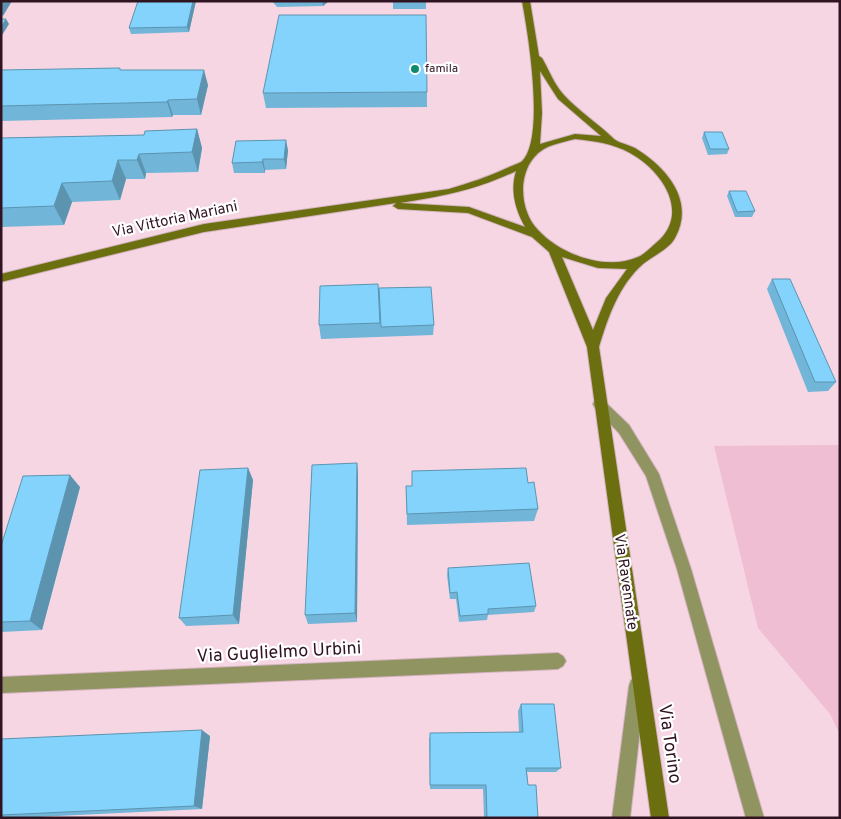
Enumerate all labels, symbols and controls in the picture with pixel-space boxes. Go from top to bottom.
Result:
place label: famila [425,61,458,77]
marker: famila [409,63,421,75]
street label: Via Vittoria Mariani [110,197,240,243]
street label: Via Ravennate [609,533,641,631]
street label: Via Guglielmo Urbini [196,637,362,669]
street label: Via Torino [652,703,686,785]

